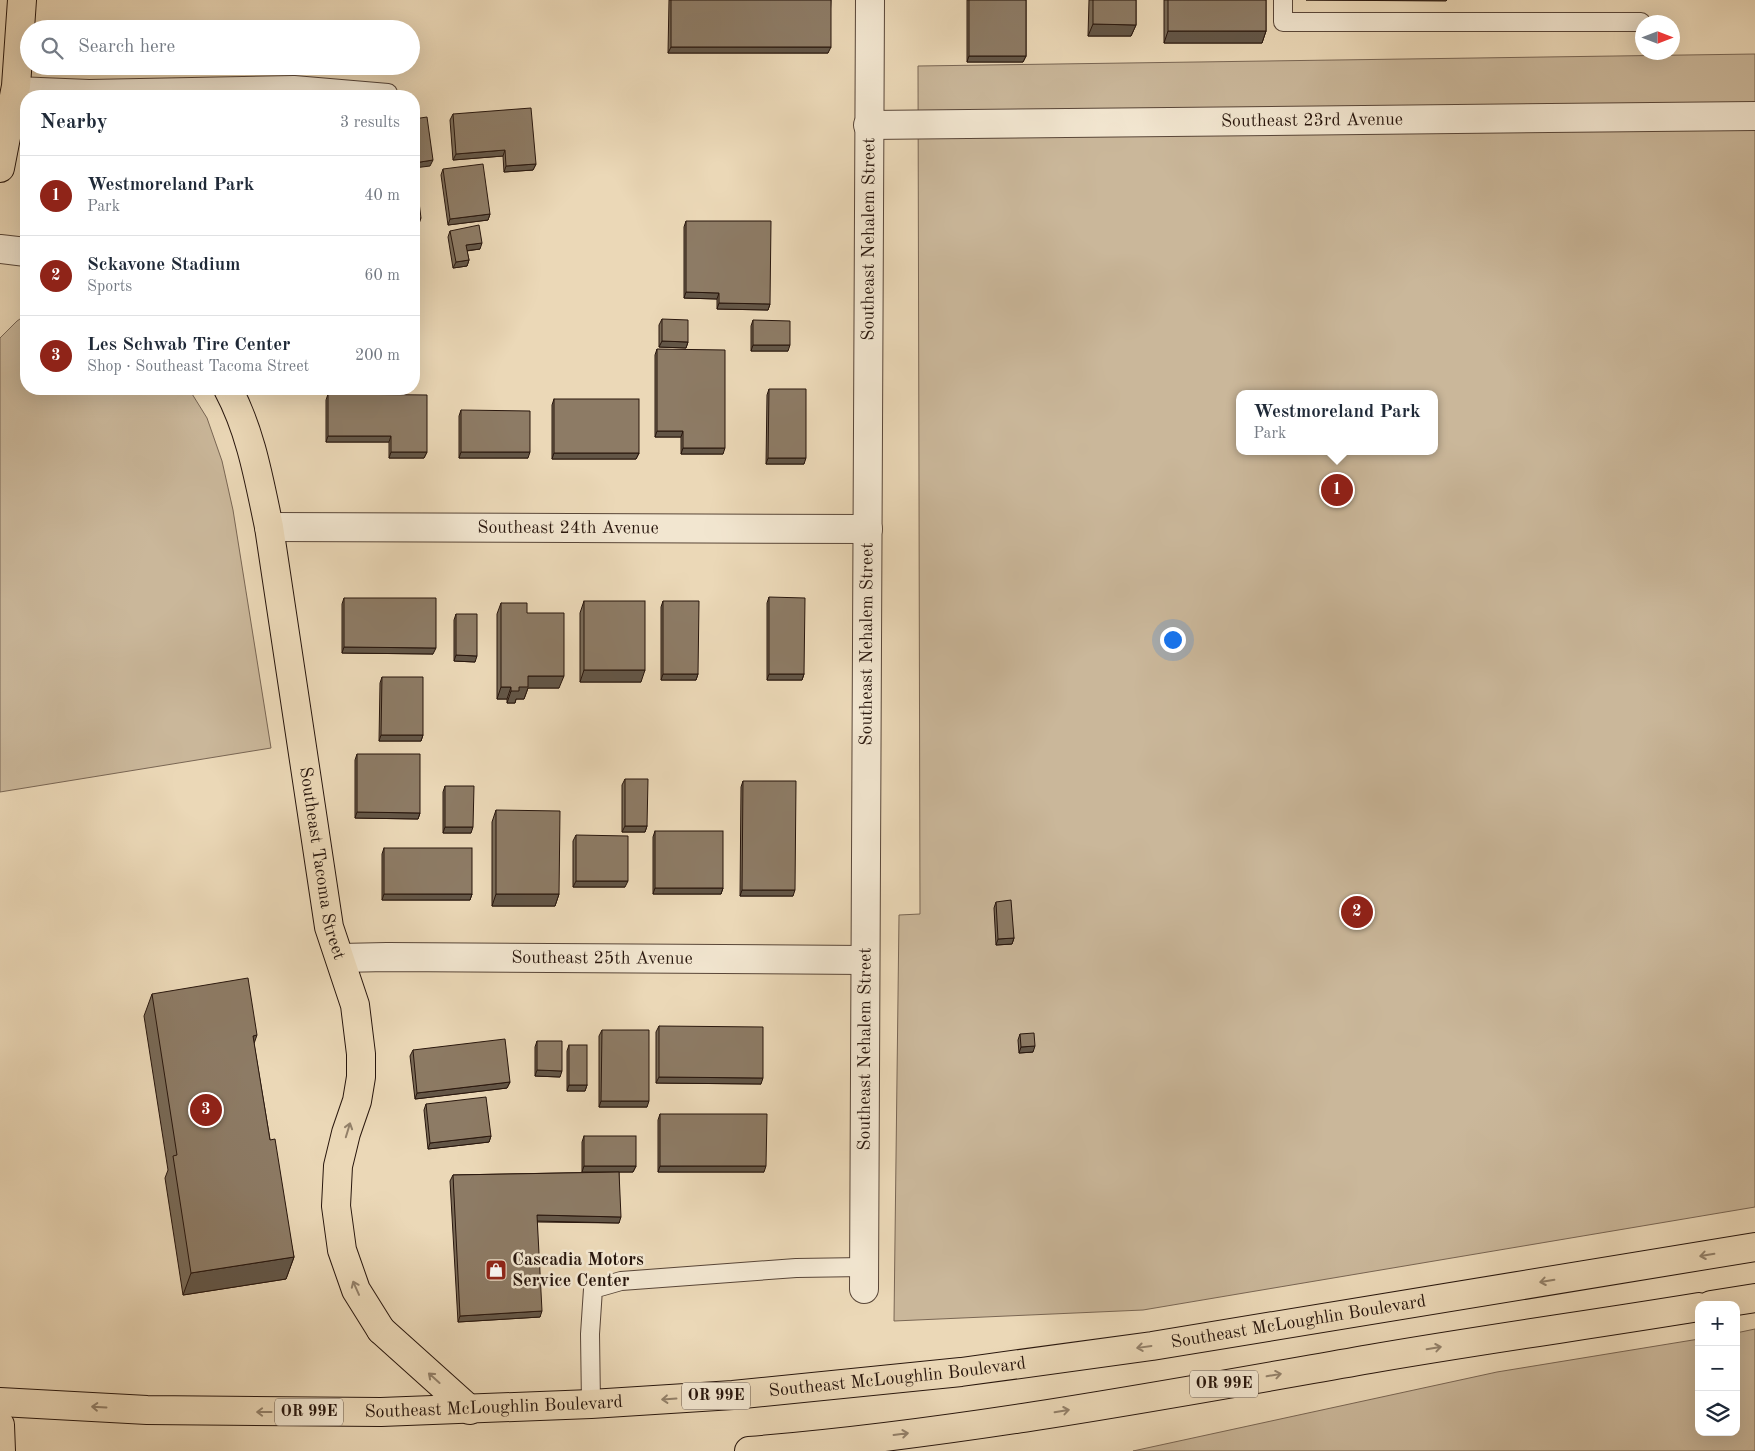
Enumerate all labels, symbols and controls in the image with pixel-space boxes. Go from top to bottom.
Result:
north arrow [1635,15,1680,60]
search box [20,20,420,75]
icon: search [38,34,66,62]
text: Search here [78,38,175,57]
street label: Southeast 23rd Avenue [1221,111,1403,130]
text: Nearby [40,112,108,133]
text: 3 results [340,115,400,131]
street label: Southeast Nehalem Street [859,137,878,341]
text: Westmoreland Park [87,176,254,195]
text: 1 [51,188,61,204]
text: 40 m [364,188,400,204]
text: Park [87,199,120,215]
text: Sckavone Stadium [87,256,240,275]
text: 2 [51,268,61,284]
text: 60 m [364,268,400,284]
text: Sports [87,279,132,295]
text: Les Schwab Tire Center [87,336,290,355]
text: 3 [51,348,61,364]
text: 200 m [355,348,400,364]
text: Shop · Southeast Tacoma Street [87,359,309,375]
popup [1236,390,1438,455]
text: Westmoreland Park [1253,403,1421,422]
text: Park [1253,426,1286,442]
pin: 1 [1321,471,1353,509]
street label: Southeast 24th Avenue [477,519,659,537]
street label: Southeast Nehalem Street [858,542,876,746]
your location [1160,627,1186,653]
street label: Southeast Tacoma Street [296,766,348,962]
pin: 2 [1341,893,1373,931]
street label: Southeast Nehalem Street [856,947,875,1151]
street label: Southeast 25th Avenue [511,949,693,968]
pin: 3 [190,1091,222,1129]
one-way arrow [343,1122,353,1138]
place label: Cascadia Motors Service Center [512,1251,644,1290]
one-way arrow [1699,1251,1715,1261]
shop icon: Cascadia Motors Service Center [484,1258,508,1282]
one-way arrow [1539,1277,1555,1287]
one-way arrow [351,1281,361,1296]
street label: Southeast McLoughlin Boulevard [1169,1292,1428,1352]
map controls [1695,1301,1740,1436]
button: + [1695,1301,1740,1346]
one-way arrow [1137,1342,1153,1352]
one-way arrow [1426,1342,1442,1352]
button: − [1695,1346,1740,1391]
street label: Southeast McLoughlin Boulevard [768,1354,1027,1400]
road number: OR 99E [1190,1370,1258,1398]
one-way arrow [1266,1370,1282,1380]
one-way arrow [427,1372,440,1383]
road number: OR 99E [682,1382,750,1410]
button: layers [1695,1391,1740,1436]
street label: Southeast McLoughlin Boulevard [364,1393,623,1421]
one-way arrow [661,1395,677,1404]
road number: OR 99E [275,1398,343,1425]
one-way arrow [91,1403,107,1412]
one-way arrow [1054,1405,1070,1415]
one-way arrow [256,1407,272,1417]
one-way arrow [893,1429,909,1439]

